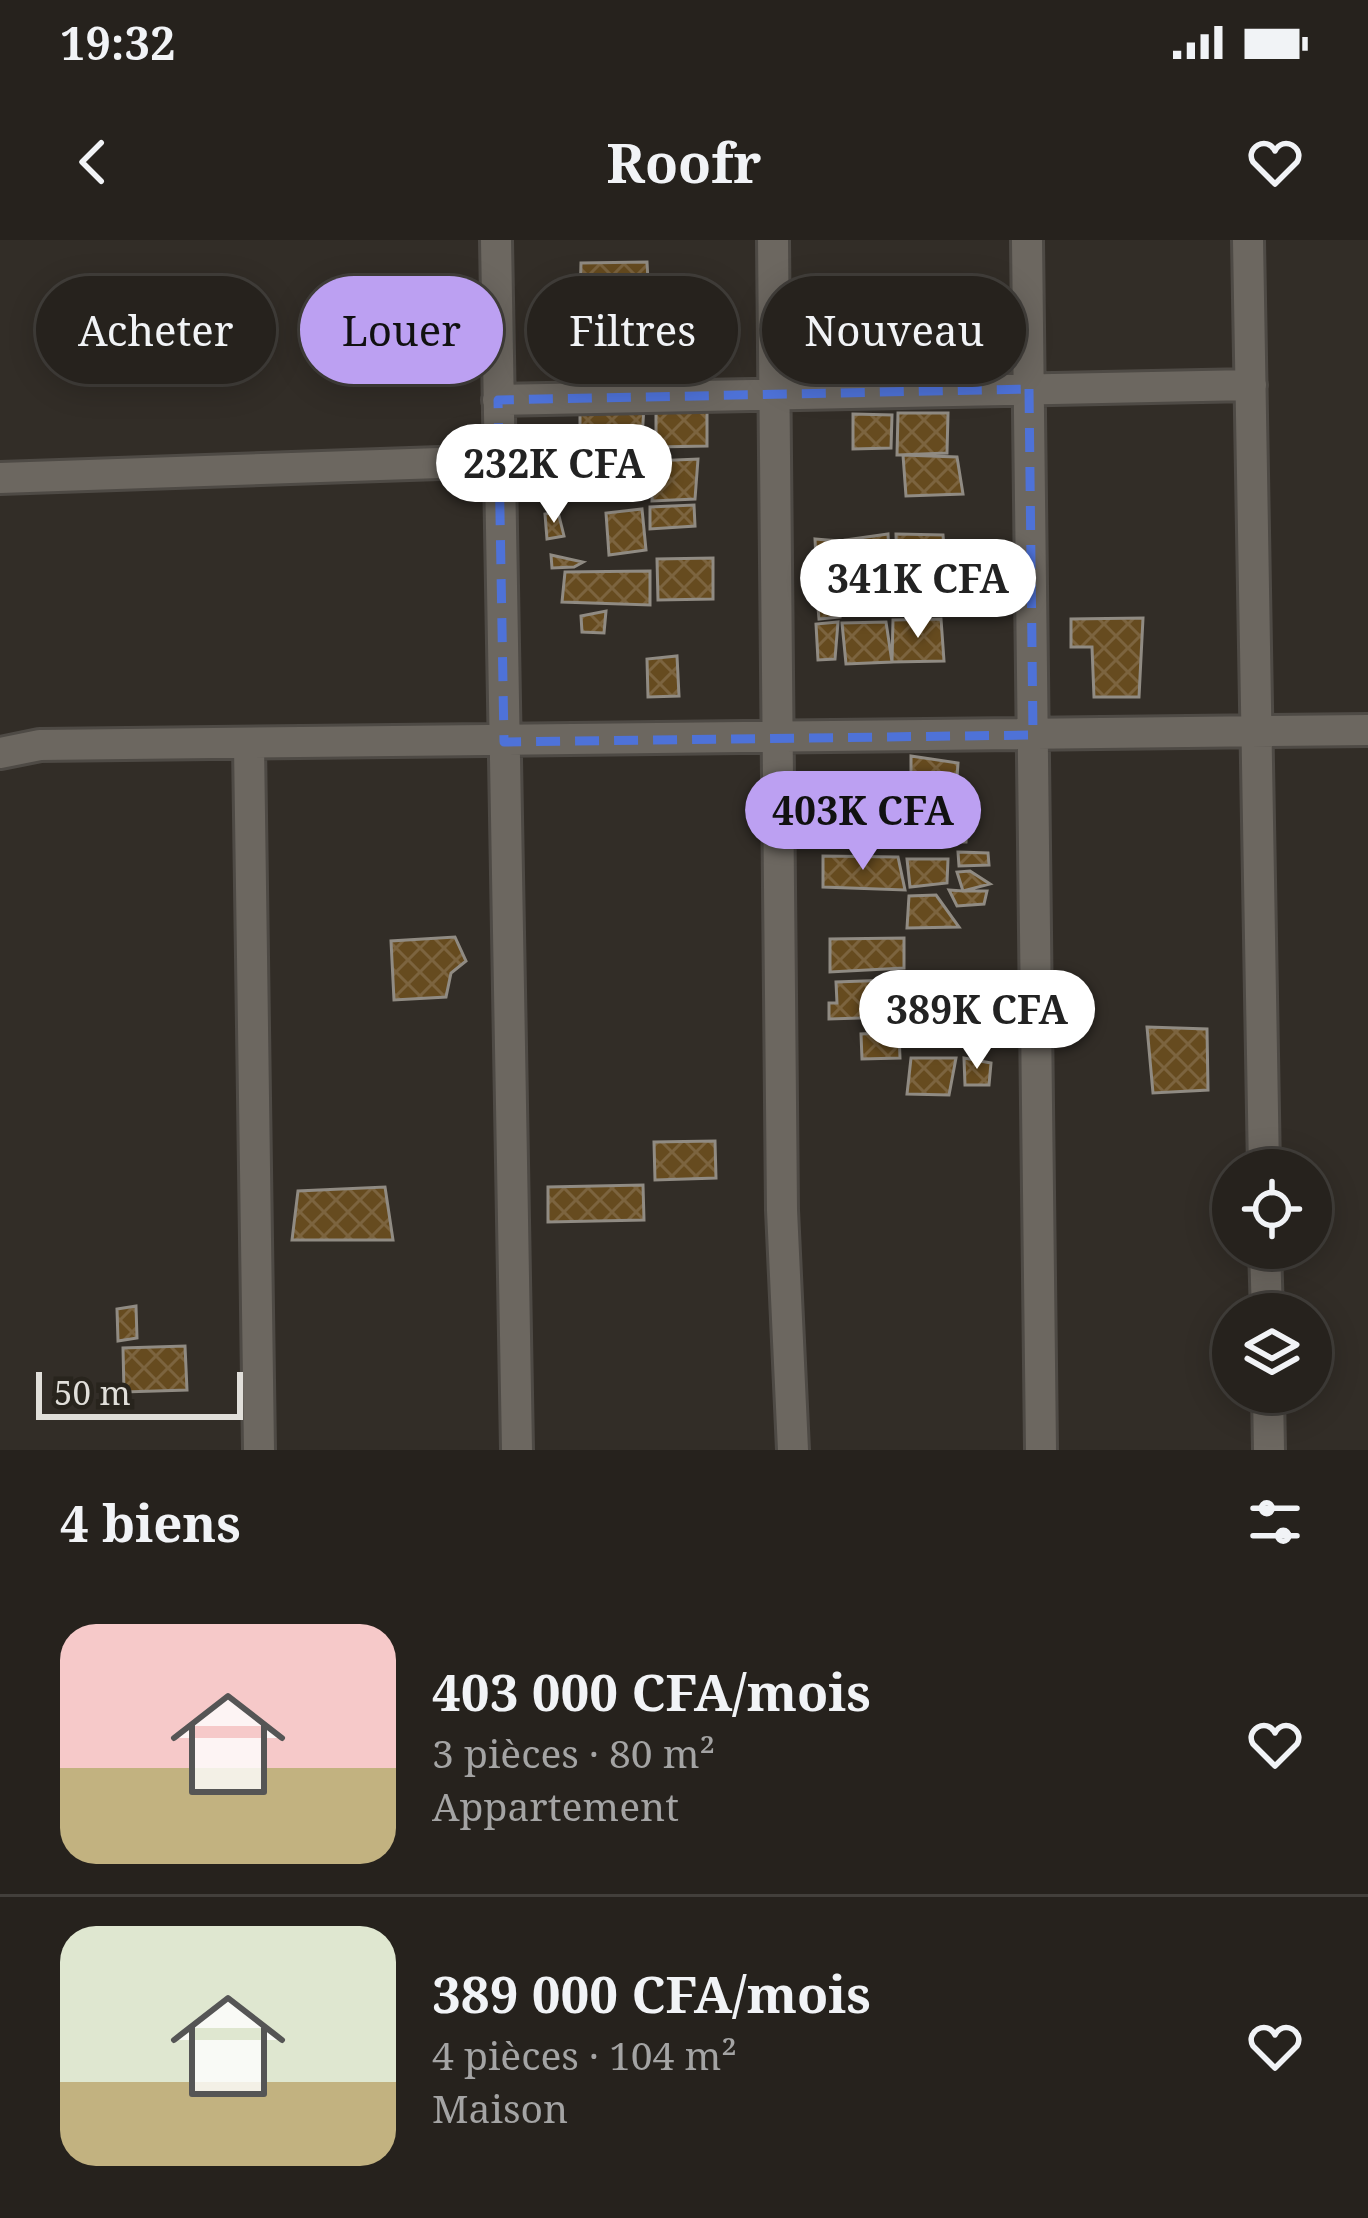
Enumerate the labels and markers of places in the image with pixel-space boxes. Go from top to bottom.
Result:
pin: 232K CFA [430,424,678,526]
pin: 341K CFA [794,539,1042,641]
pin: 403K CFA [739,771,987,873]
pin: 389K CFA [853,970,1101,1072]

